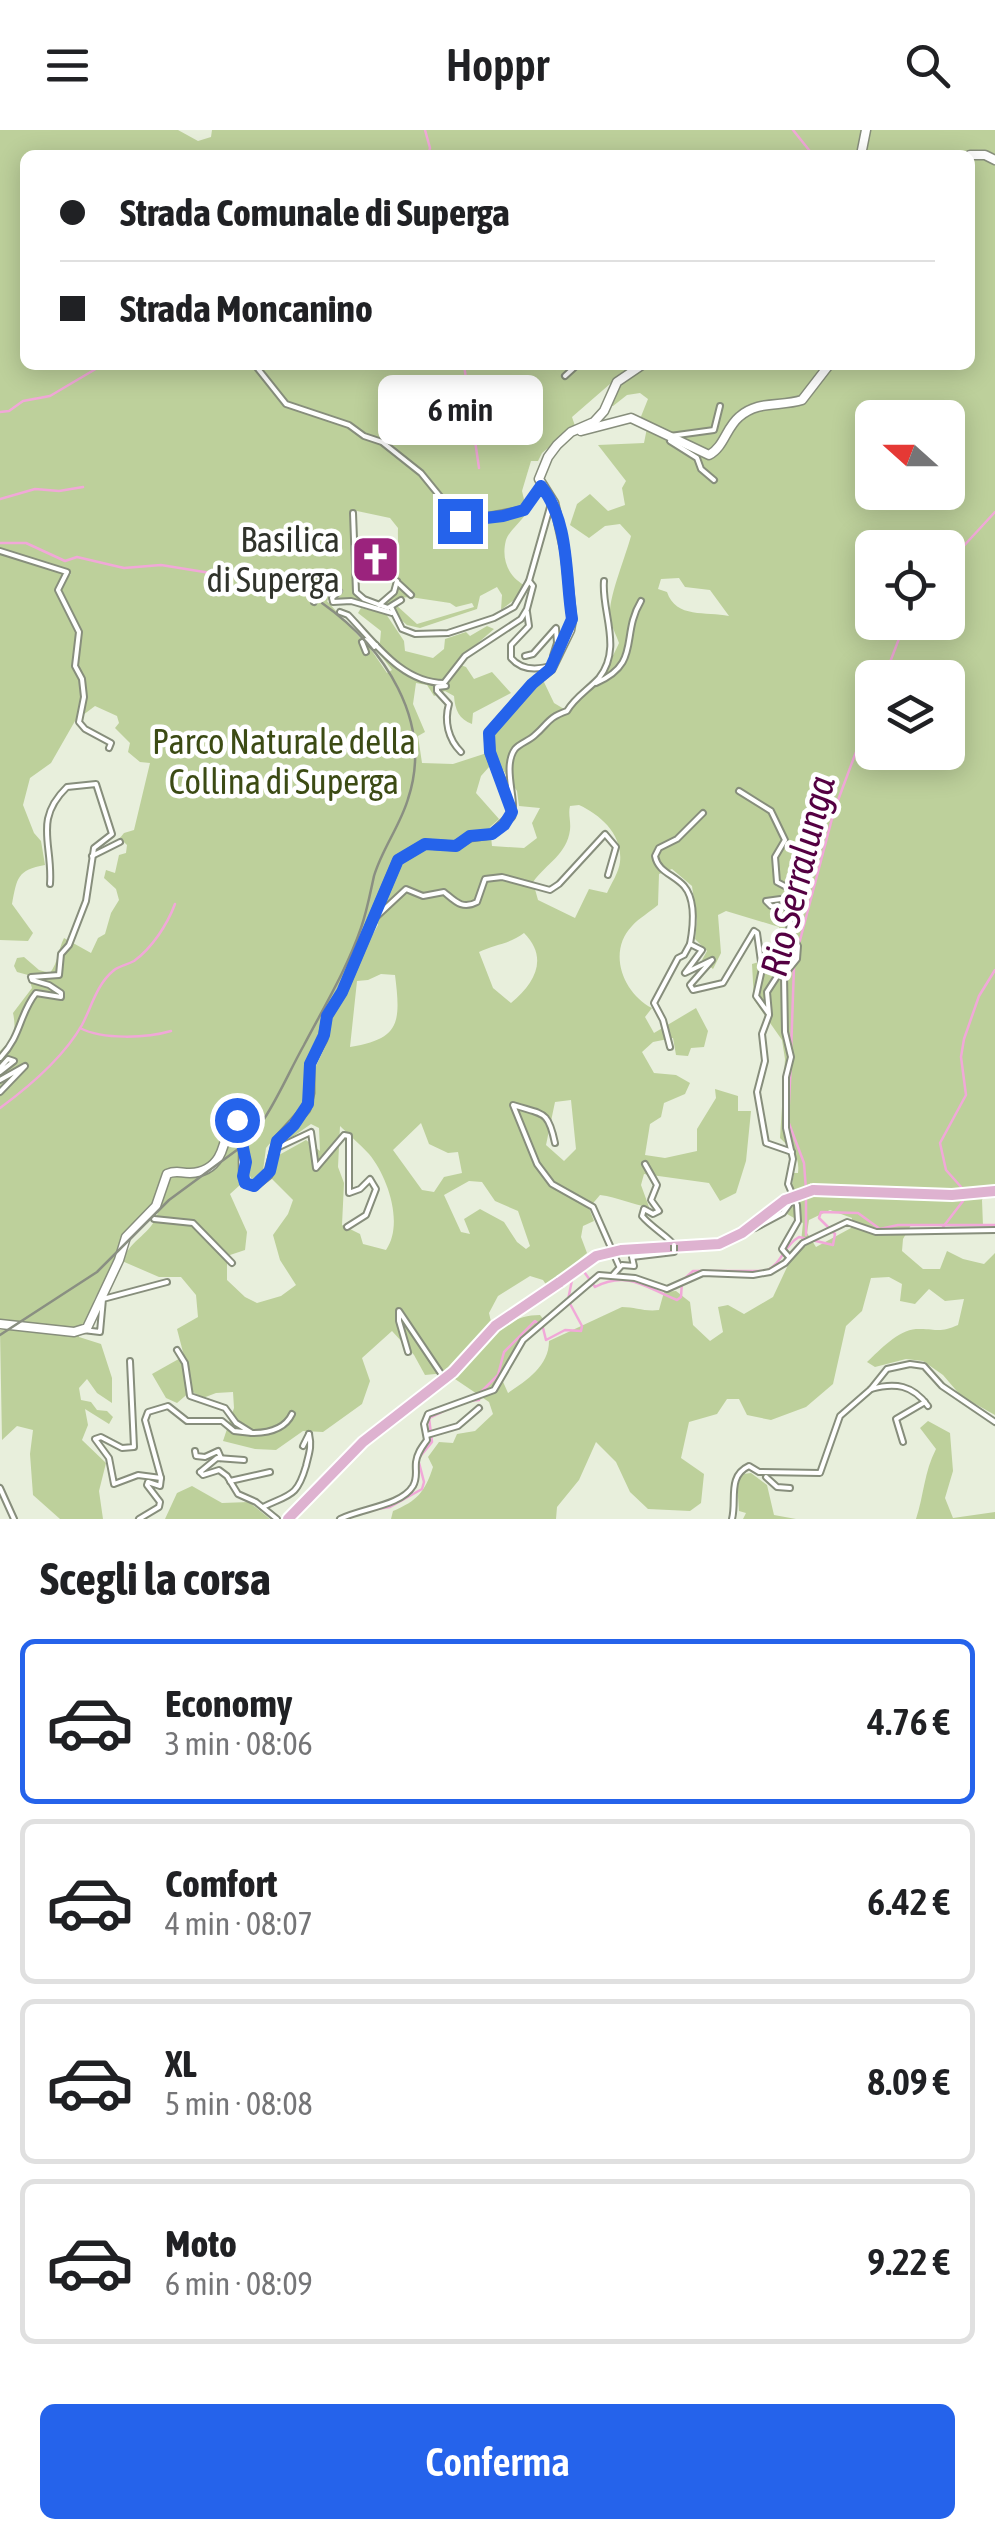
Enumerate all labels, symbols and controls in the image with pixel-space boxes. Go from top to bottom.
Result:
icon: menu [40,38,95,93]
icon: search [900,38,955,93]
text: Hoppr [446,39,549,91]
text: Strada Comunale di Superga [120,191,510,234]
text: Strada Moncanino [120,287,373,330]
callout: 6 min [378,376,542,446]
text: 6 min [428,391,493,428]
north arrow [855,400,965,510]
map controls [855,400,965,770]
route end [438,499,483,544]
place label: Basilica di Superga [207,519,340,599]
button: locate [855,530,965,640]
church icon: Basilica di Superga [349,534,401,586]
button: layers [855,660,965,770]
park label: Parco Naturale della Collina di Superga [152,721,416,801]
water label: Rio Serralunga [752,771,843,980]
route start [215,1098,260,1143]
text: Scegli la corsa [40,1553,271,1605]
icon: car [45,1677,135,1767]
text: Economy [165,1682,292,1725]
text: 4.76 € [867,1700,950,1743]
text: 3 min · 08:06 [165,1725,312,1762]
icon: car [45,1857,135,1947]
text: Comfort [165,1862,277,1905]
text: 6.42 € [867,1880,950,1923]
text: 4 min · 08:07 [165,1905,312,1942]
icon: car [45,2037,135,2127]
text: XL [165,2042,197,2085]
text: 8.09 € [867,2060,950,2103]
text: 5 min · 08:08 [165,2085,312,2122]
icon: car [45,2217,135,2307]
text: Moto [165,2222,237,2265]
text: 9.22 € [867,2240,950,2283]
text: 6 min · 08:09 [165,2265,312,2302]
button: Conferma [40,2404,955,2519]

